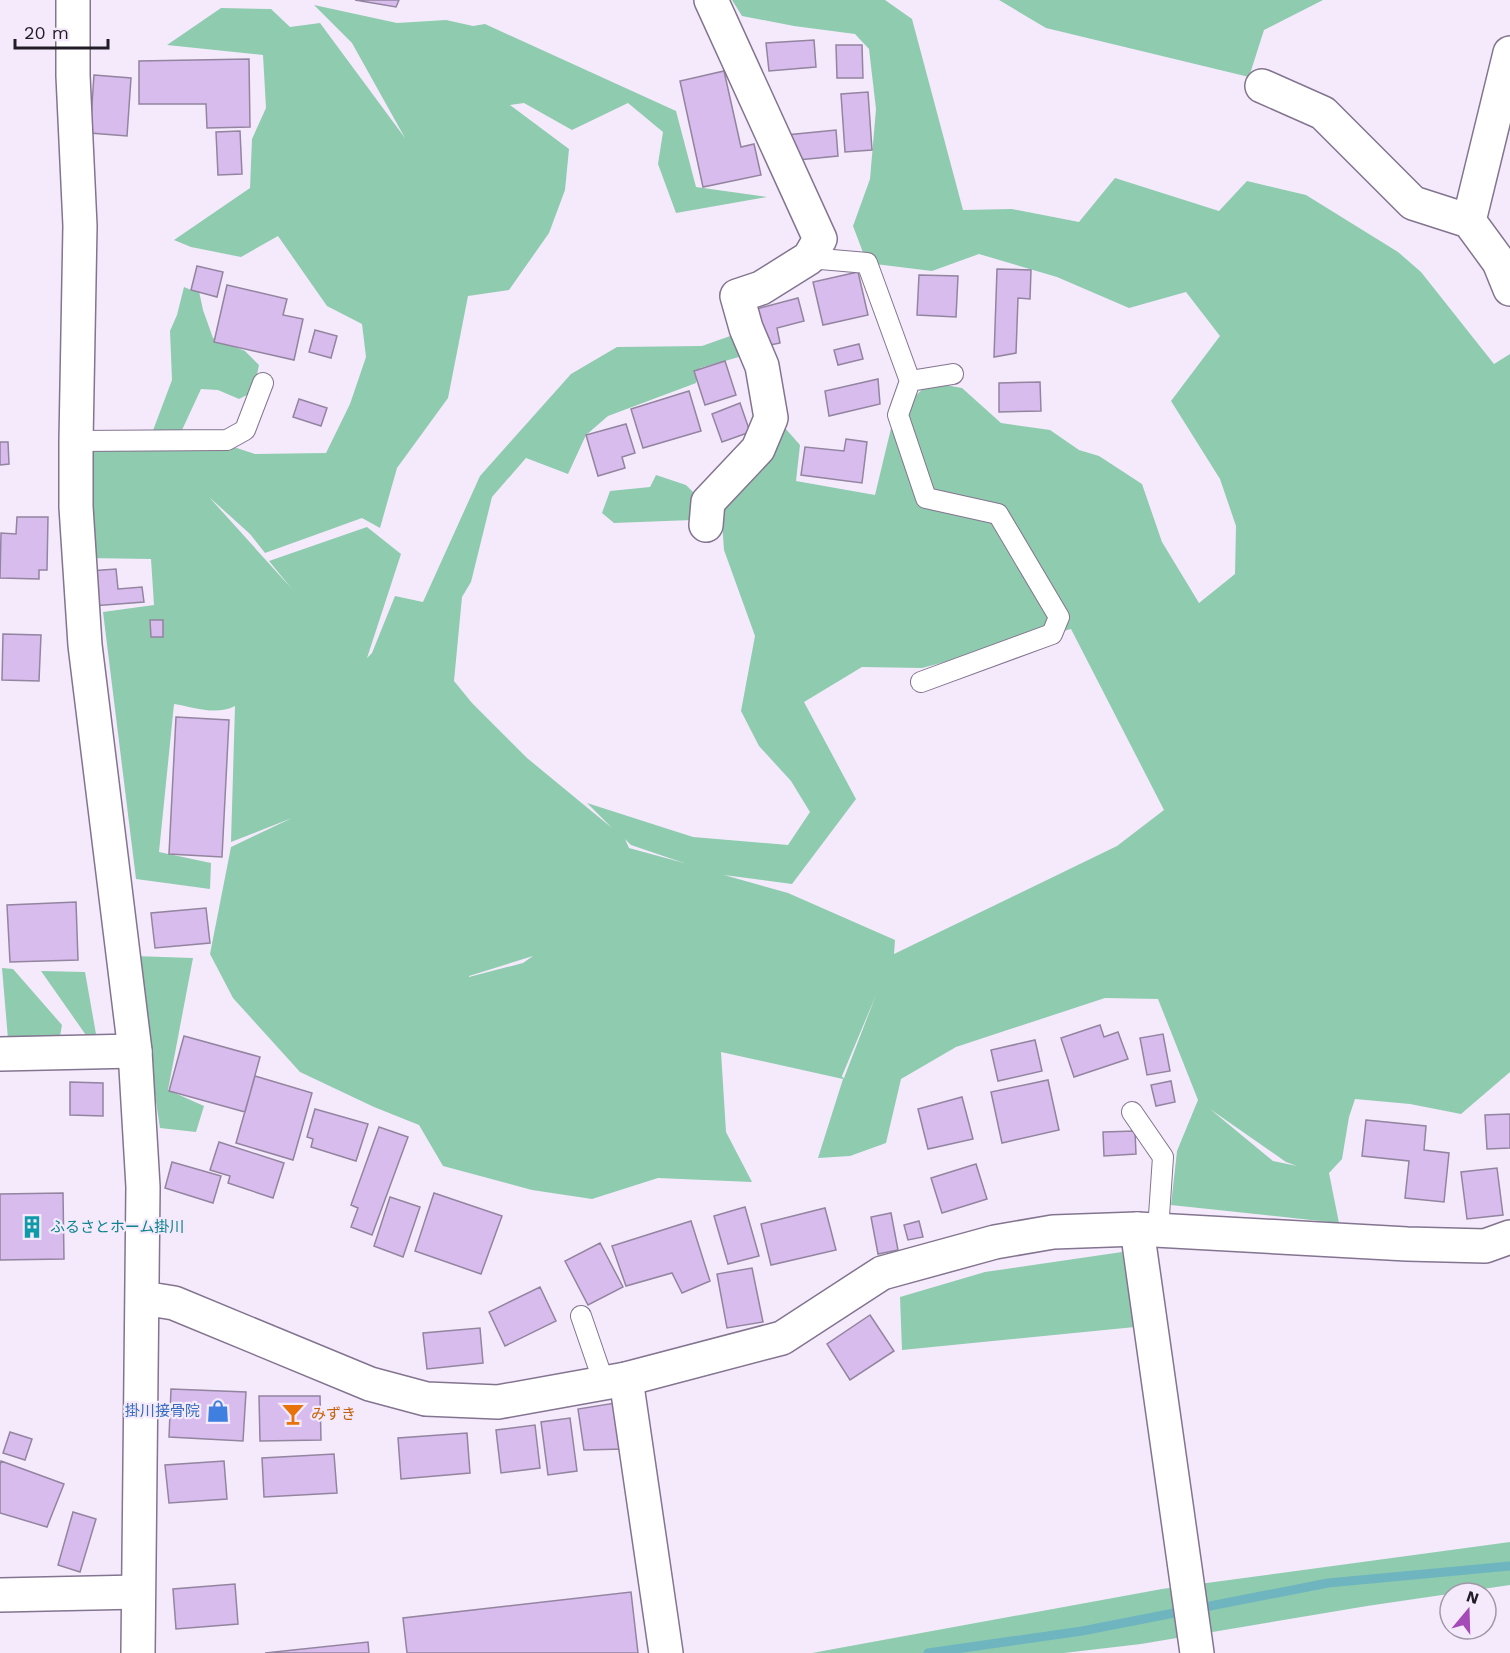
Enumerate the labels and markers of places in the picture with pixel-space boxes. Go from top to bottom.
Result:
building icon: ふるさとホーム掛川 [19,1214,45,1240]
place label: ふるさとホーム掛川 [50,1218,185,1236]
shop icon: 掛川接骨院 [205,1398,231,1424]
bar icon: みずき [280,1401,306,1427]
place label: 掛川接骨院 [125,1402,200,1420]
place label: みずき [311,1405,356,1423]

